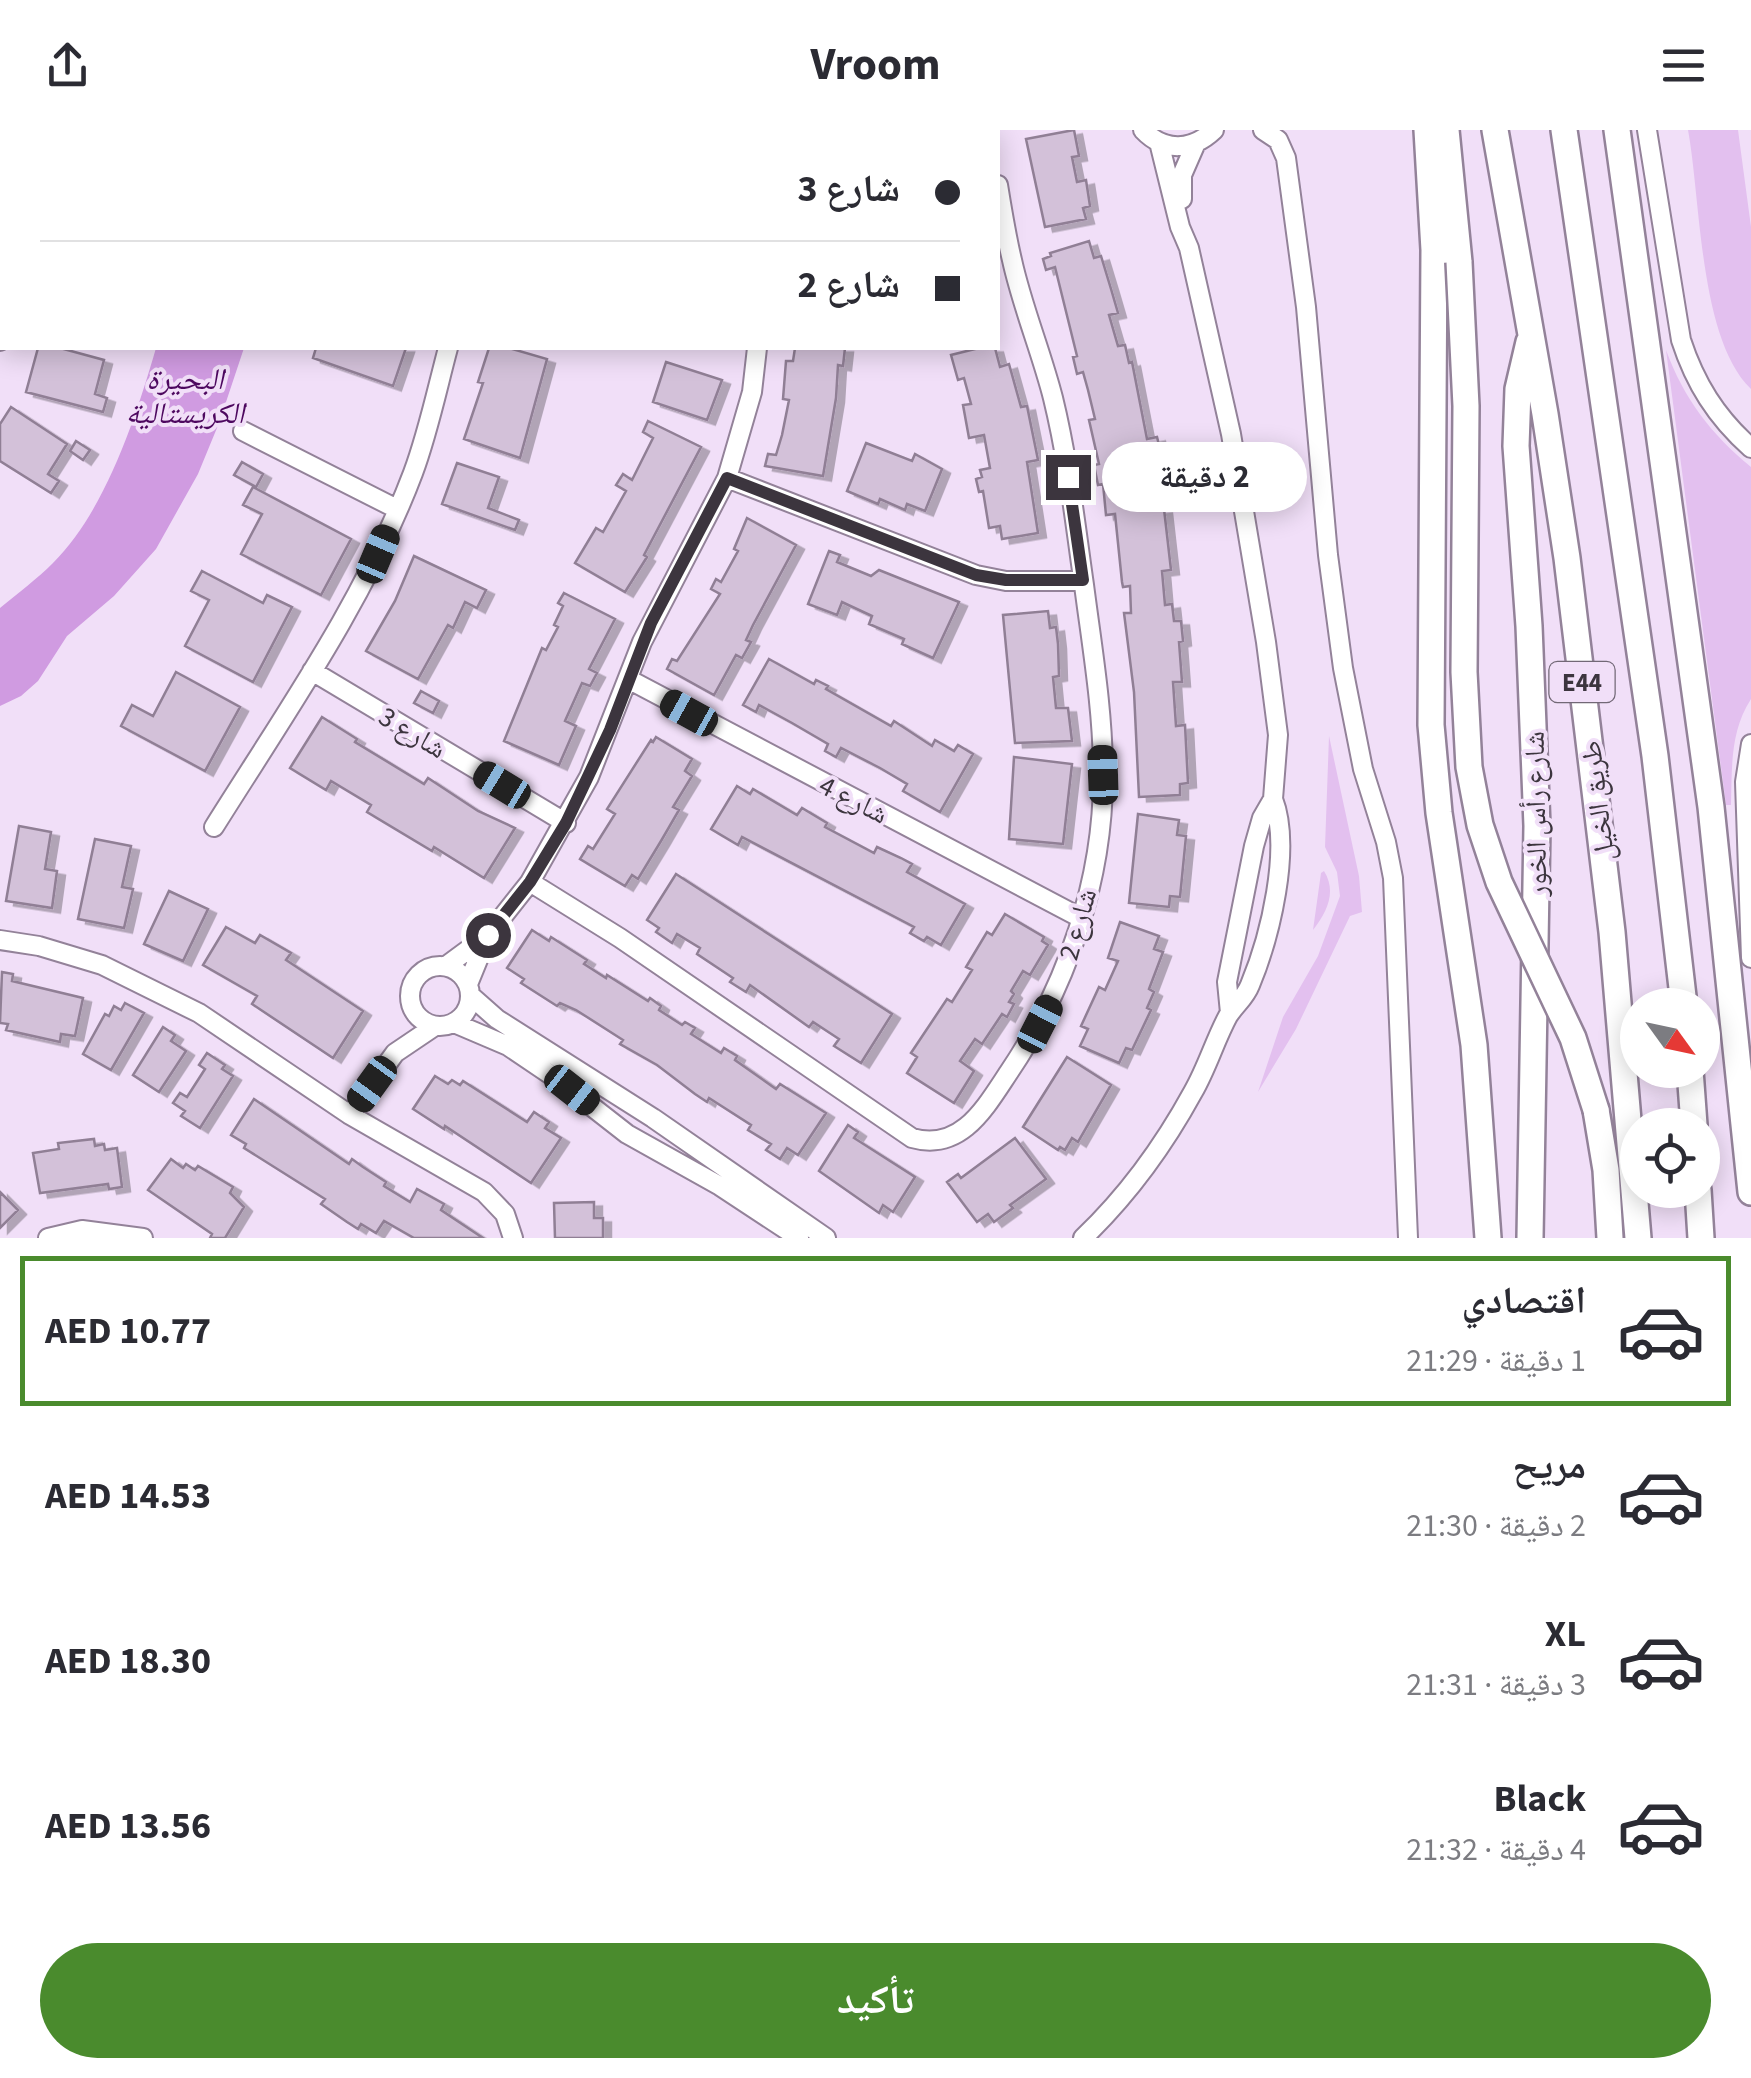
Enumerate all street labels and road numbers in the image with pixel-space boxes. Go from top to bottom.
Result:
road number: E44 [1550,662,1614,702]
street label: شارع 3 [371,697,454,769]
street label: شارع رأس الخور [1515,731,1557,898]
street label: طريق الخيل [1571,738,1625,863]
street label: شارع 4 [812,766,895,834]
street label: شارع 2 [1049,884,1107,965]

